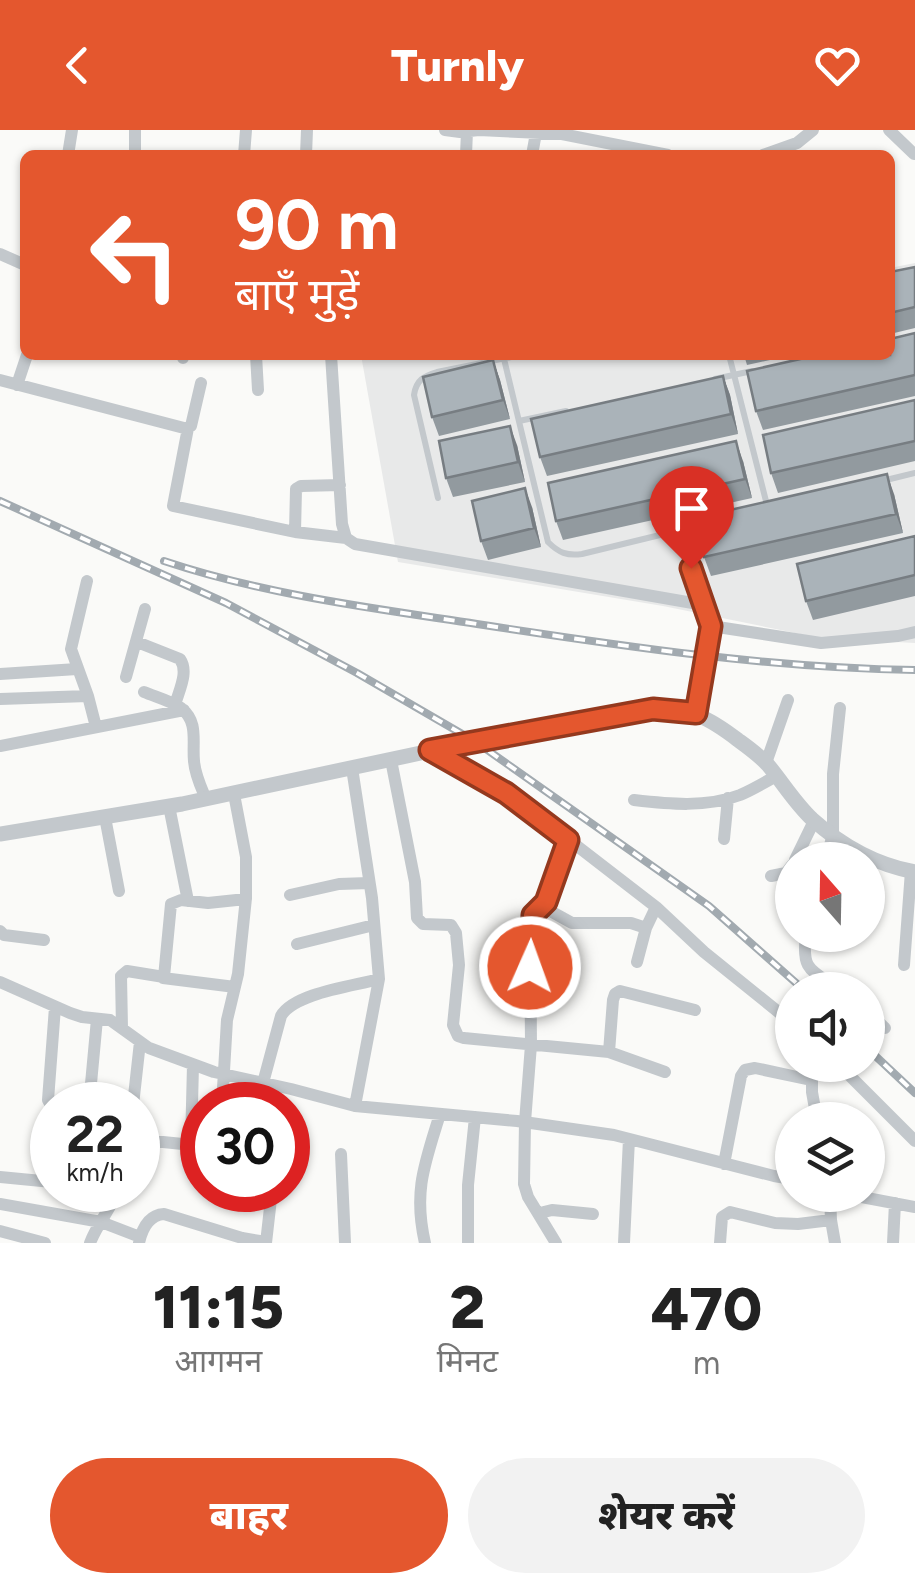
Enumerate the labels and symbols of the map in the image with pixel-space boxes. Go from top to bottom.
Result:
pin [649,466,734,569]
north arrow [775,842,885,952]
position arrow [478,915,582,1019]
speed limit sign: 30 [180,1082,310,1212]

